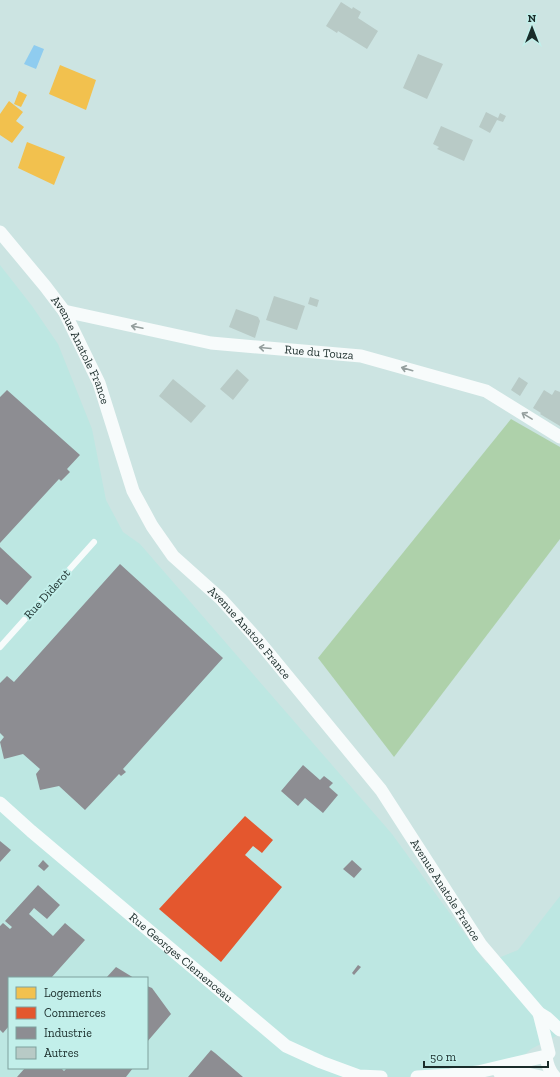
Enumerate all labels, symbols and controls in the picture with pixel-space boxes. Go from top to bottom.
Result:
north arrow [512,8,552,48]
text: N [528,12,537,25]
street label: Avenue Anatole France [48,293,112,406]
one-way arrow [131,322,144,330]
street label: Rue du Touza [284,342,354,362]
one-way arrow [259,344,272,351]
one-way arrow [401,365,414,372]
one-way arrow [521,412,533,420]
street label: Rue Diderot [21,566,73,622]
street label: Avenue Anatole France [205,584,294,682]
street label: Avenue Anatole France [407,836,484,944]
street label: Rue Georges Clemenceau [126,910,236,1005]
legend [8,977,148,1069]
text: Logements [44,986,102,1000]
text: Commerces [44,1006,106,1020]
text: Industrie [44,1026,92,1040]
scale bar [424,1043,548,1069]
text: Autres [44,1046,79,1060]
text: 50 m [430,1050,457,1064]

